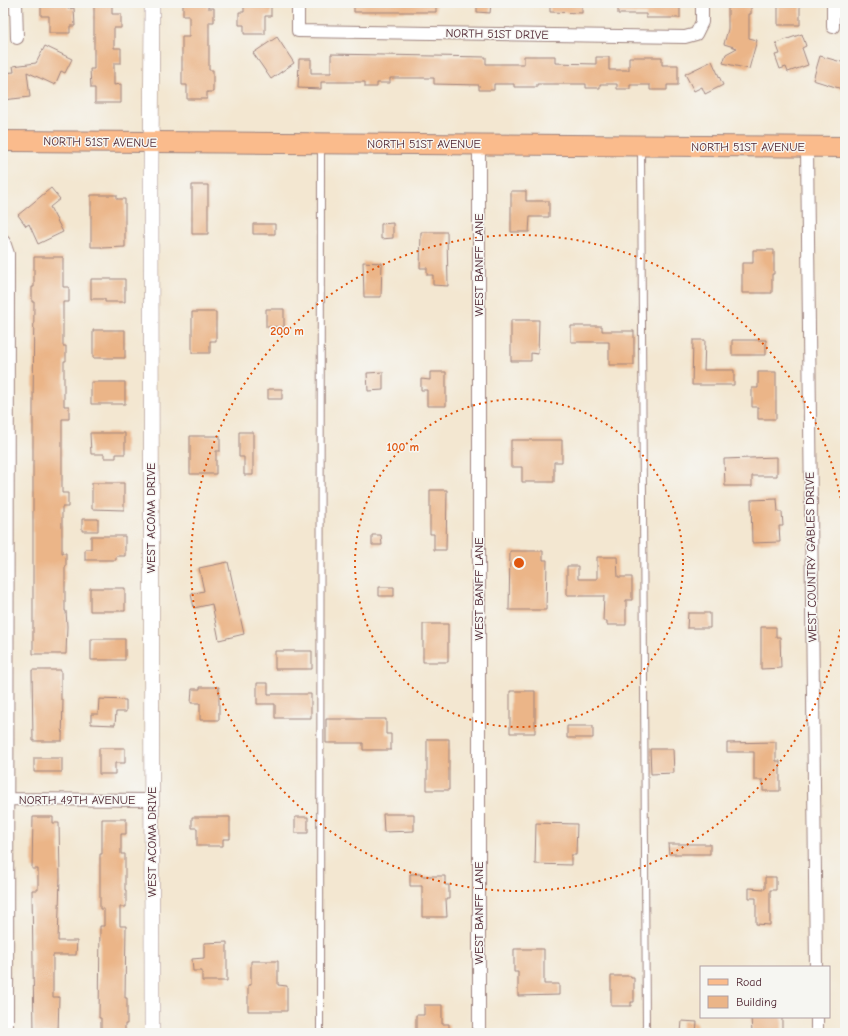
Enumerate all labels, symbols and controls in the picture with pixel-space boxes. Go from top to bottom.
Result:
street label: NORTH 51ST DRIVE [445,26,549,42]
street label: NORTH 51ST AVENUE [43,134,157,150]
street label: NORTH 51ST AVENUE [367,137,481,151]
street label: NORTH 51ST AVENUE [691,140,805,154]
street label: WEST BANFF LANE [472,214,486,316]
text: 200 m [270,324,304,338]
text: 100 m [387,440,419,454]
street label: WEST ACOMA DRIVE [144,463,158,573]
street label: WEST COUNTRY GABLES DRIVE [803,472,819,642]
street label: WEST BANFF LANE [472,538,486,640]
centre of rings [512,556,526,570]
street label: WEST ACOMA DRIVE [145,787,159,897]
street label: NORTH 49TH AVENUE [19,793,135,807]
street label: WEST BANFF LANE [472,862,486,964]
legend [700,966,830,1018]
text: Road [736,975,762,989]
text: Building [736,995,777,1009]

